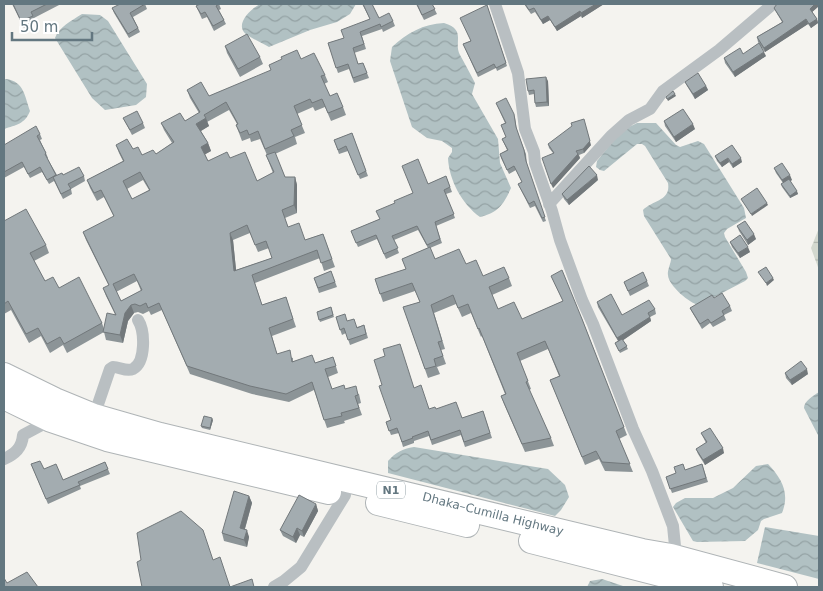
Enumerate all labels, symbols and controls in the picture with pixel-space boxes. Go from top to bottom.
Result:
scale bar [12,10,92,42]
text: 50 m [20,18,58,36]
road number: N1 [377,482,405,498]
street label: Dhaka–Cumilla Highway [421,490,565,538]

